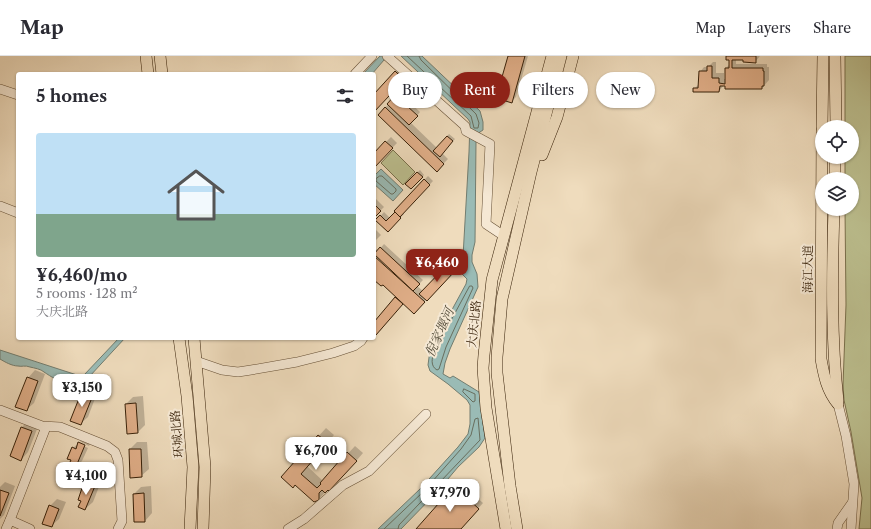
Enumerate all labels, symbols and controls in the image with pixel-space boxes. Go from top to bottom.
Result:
text: Map [20,16,64,39]
text: Map [695,19,725,37]
text: Layers [747,19,791,37]
text: Share [813,19,851,37]
chip: Buy [388,72,442,108]
chip: Rent [450,72,510,108]
chip: Filters [518,72,588,108]
chip: New [596,72,655,108]
icon: filters [334,85,356,107]
text: 5 homes [36,86,107,106]
map controls [815,120,859,216]
button: locate [815,120,859,164]
icon: home [160,159,232,231]
button: layers [815,172,859,216]
street label: 海江大道 [800,245,815,293]
pin: ¥6,460 [404,249,470,283]
text: ¥6,460 [415,254,459,270]
text: ¥6,460/mo [36,265,127,285]
text: 5 rooms · 128 m² [36,285,138,301]
street label: 大庆北路 [464,299,483,349]
text: 大庆北路 [36,303,88,319]
water label: 倪家堰河 [421,303,458,359]
pin: ¥3,150 [49,374,115,408]
text: ¥3,150 [61,379,103,395]
street label: 环城北路 [167,409,186,459]
pin: ¥6,700 [283,437,349,471]
text: ¥6,700 [294,442,338,458]
pin: ¥4,100 [53,462,119,496]
text: ¥4,100 [65,467,107,483]
pin: ¥7,970 [417,479,483,513]
text: ¥7,970 [429,484,471,500]

